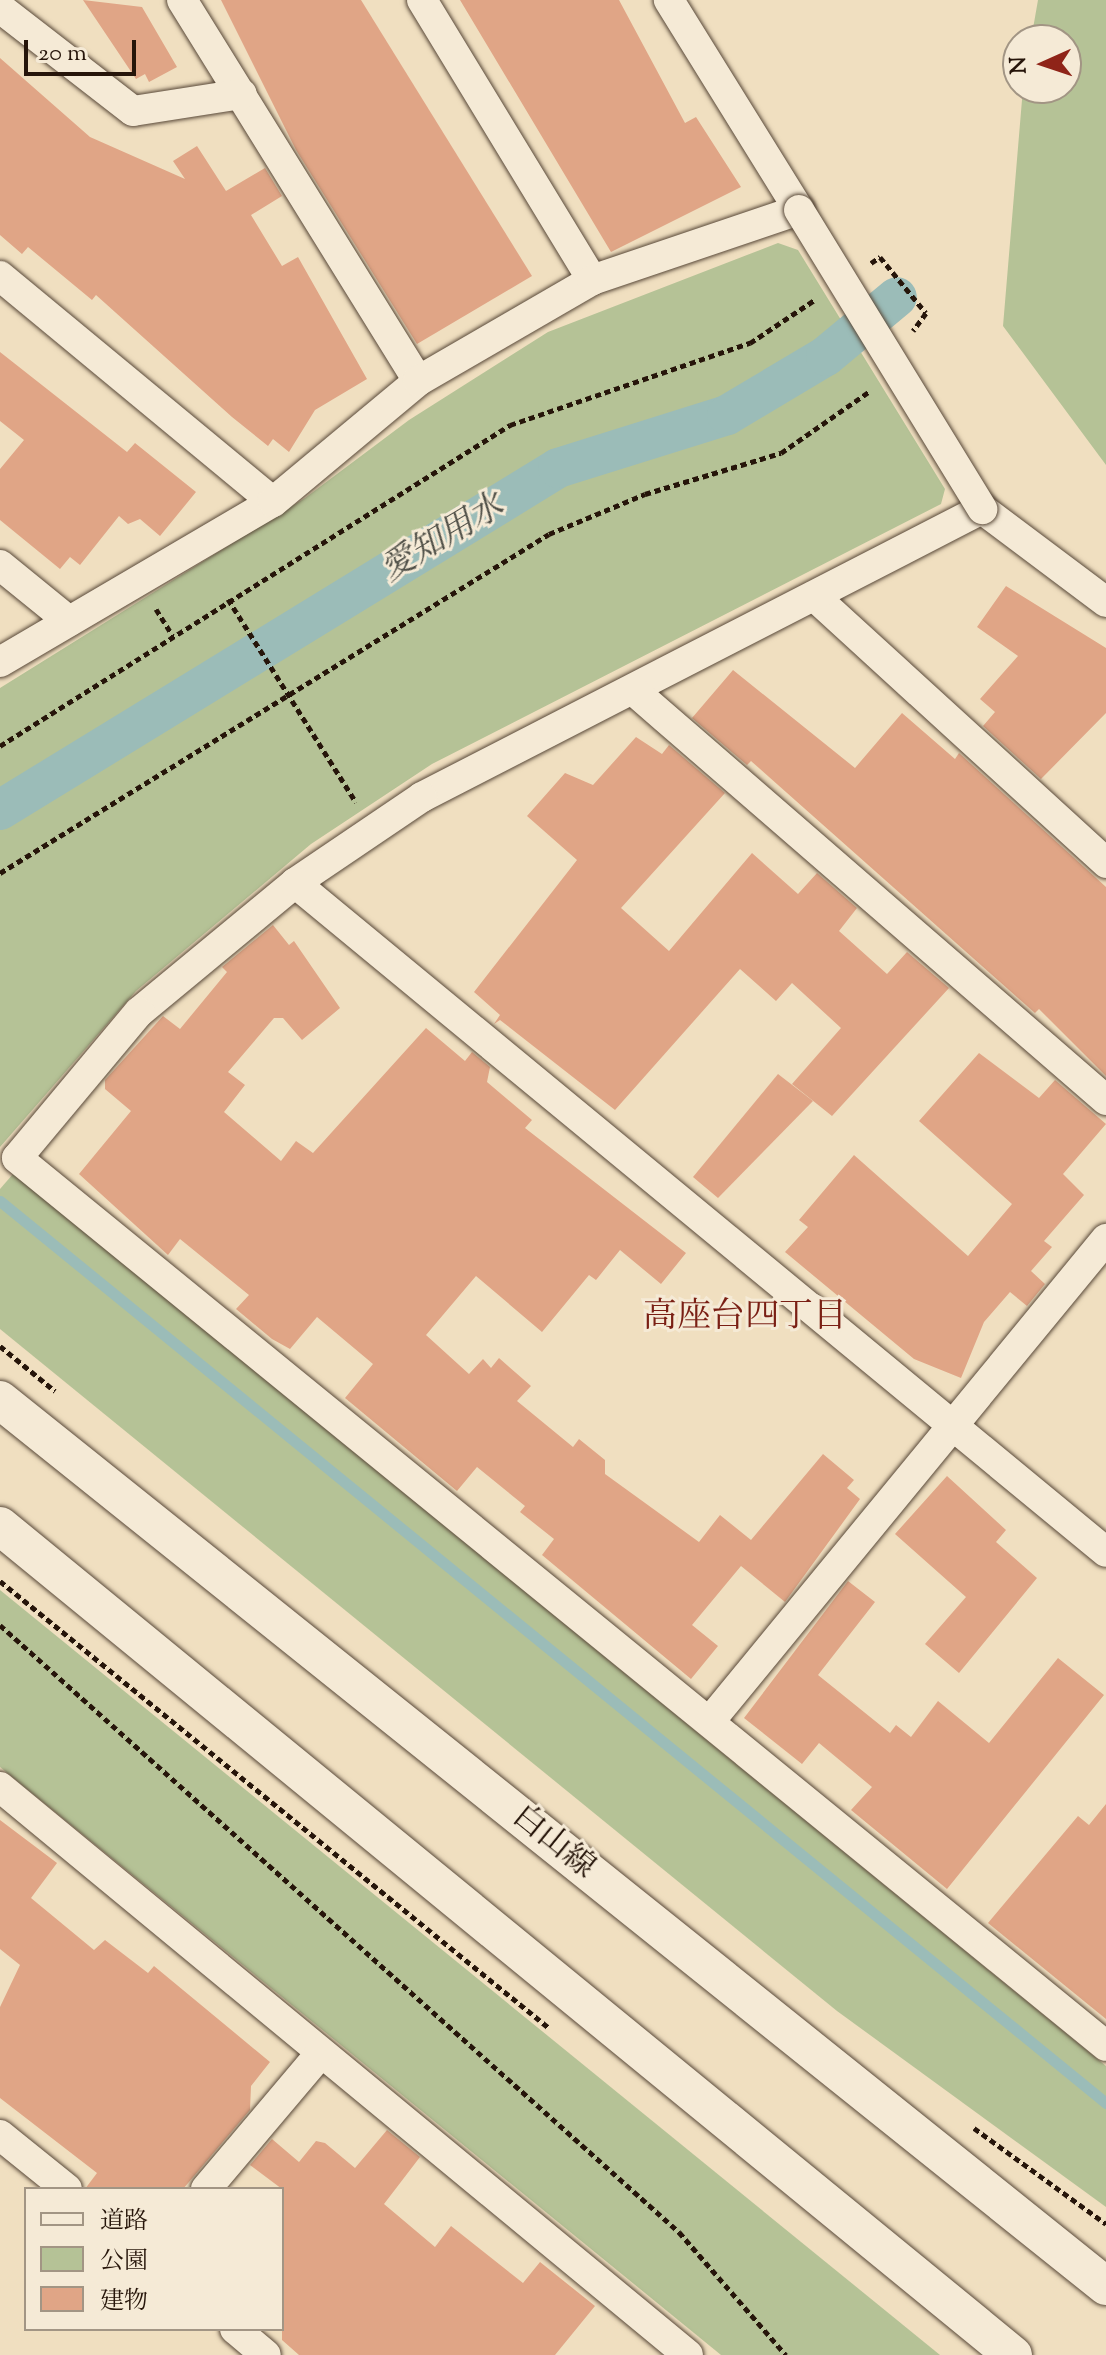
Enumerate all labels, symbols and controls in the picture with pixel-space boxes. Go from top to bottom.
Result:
scale bar [28,24,140,74]
north arrow [1002,24,1082,104]
text: 20 m [38,37,87,71]
text: N [1004,56,1036,75]
water label: 愛知用水 [374,486,512,592]
district label: 高座台四丁目 [643,1298,847,1338]
street label: 白山線 [504,1798,602,1888]
legend [24,2187,284,2331]
text: 道路 [100,2205,148,2239]
text: 公園 [100,2245,148,2279]
text: 建物 [100,2285,148,2319]

